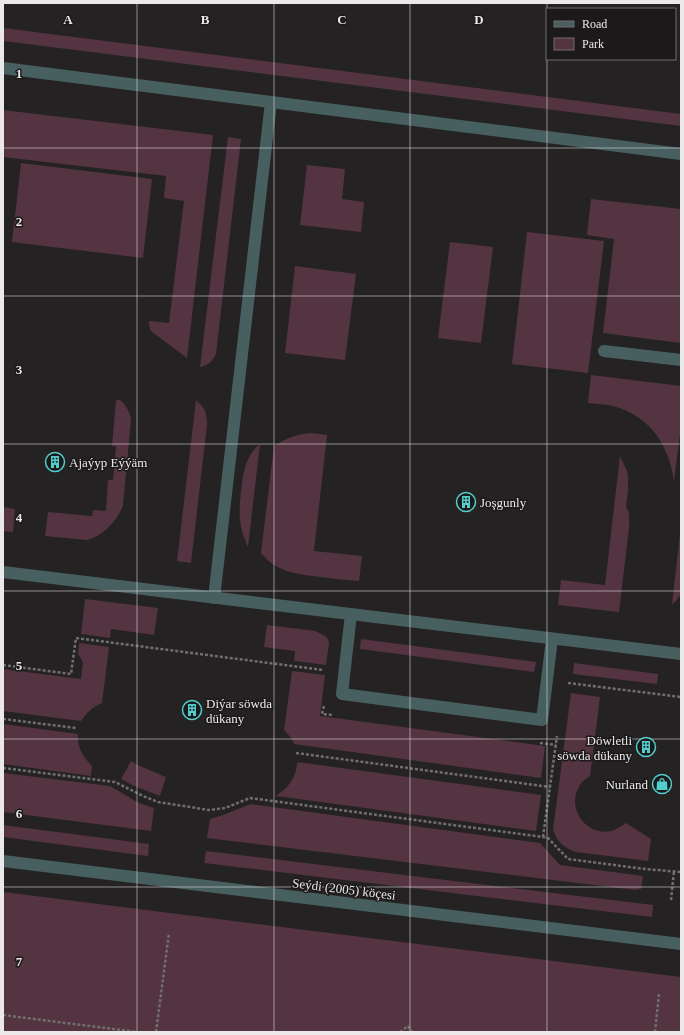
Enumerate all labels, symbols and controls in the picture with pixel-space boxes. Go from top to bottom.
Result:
legend [546,8,676,60]
text: A [63,12,73,27]
text: B [201,12,210,27]
text: C [337,12,347,27]
text: D [474,12,484,27]
text: Road [582,17,607,31]
text: Park [582,37,604,51]
text: 1 [16,66,22,81]
text: 2 [16,214,22,229]
text: 3 [16,362,23,377]
building icon: Ajaýyp Eýýäm [44,451,66,473]
place label: Ajaýyp Eýýäm [69,455,147,470]
building icon: Joşgunly [455,491,477,513]
place label: Joşgunly [480,495,527,510]
text: 4 [16,510,23,525]
text: 5 [16,658,23,673]
place label: Diýar söwda dükany [206,696,272,726]
building icon: Diýar söwda dükany [181,699,203,721]
place label: Döwletli söwda dükany [557,733,632,763]
building icon: Döwletli söwda dükany [635,736,657,758]
shop icon: Nurland [651,773,673,795]
place label: Nurland [605,777,648,792]
text: 6 [16,806,23,821]
street label: Seýdi (2005) köçesi [291,875,397,903]
text: 7 [16,954,23,969]

